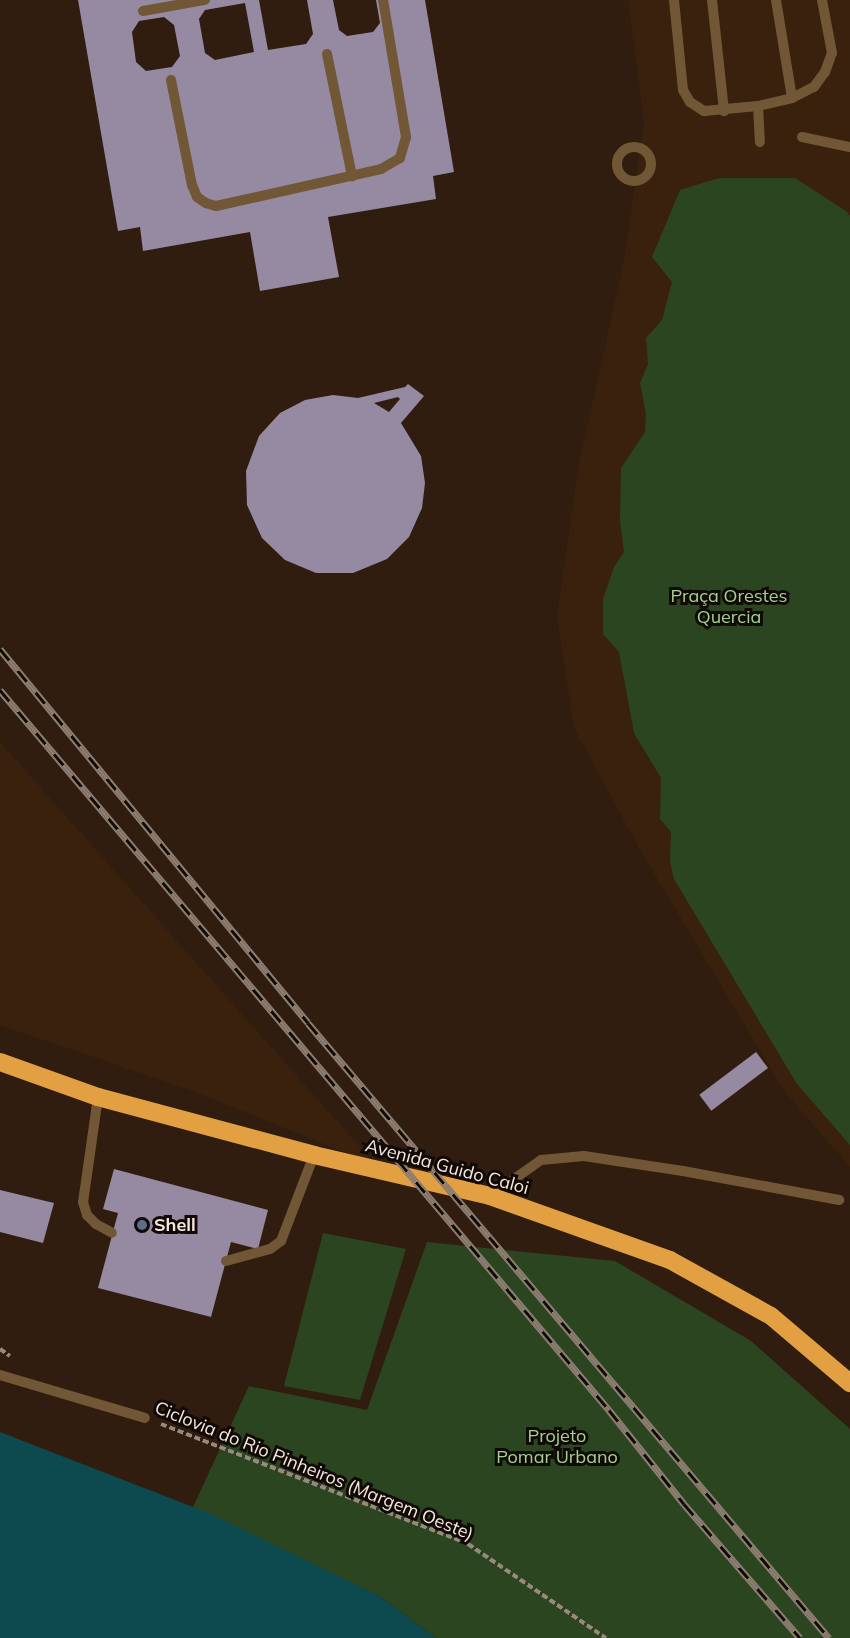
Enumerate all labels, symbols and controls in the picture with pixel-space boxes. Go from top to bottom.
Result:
park label: Praça Orestes Quercia [671,586,787,628]
street label: Avenida Guido Caloi [363,1135,531,1199]
place label: Shell [154,1214,196,1236]
marker: Shell [135,1218,149,1232]
street label: Ciclovia do Rio Pinheiros (Margem Oeste) [151,1397,477,1545]
park label: Projeto Pomar Urbano [496,1426,618,1468]

